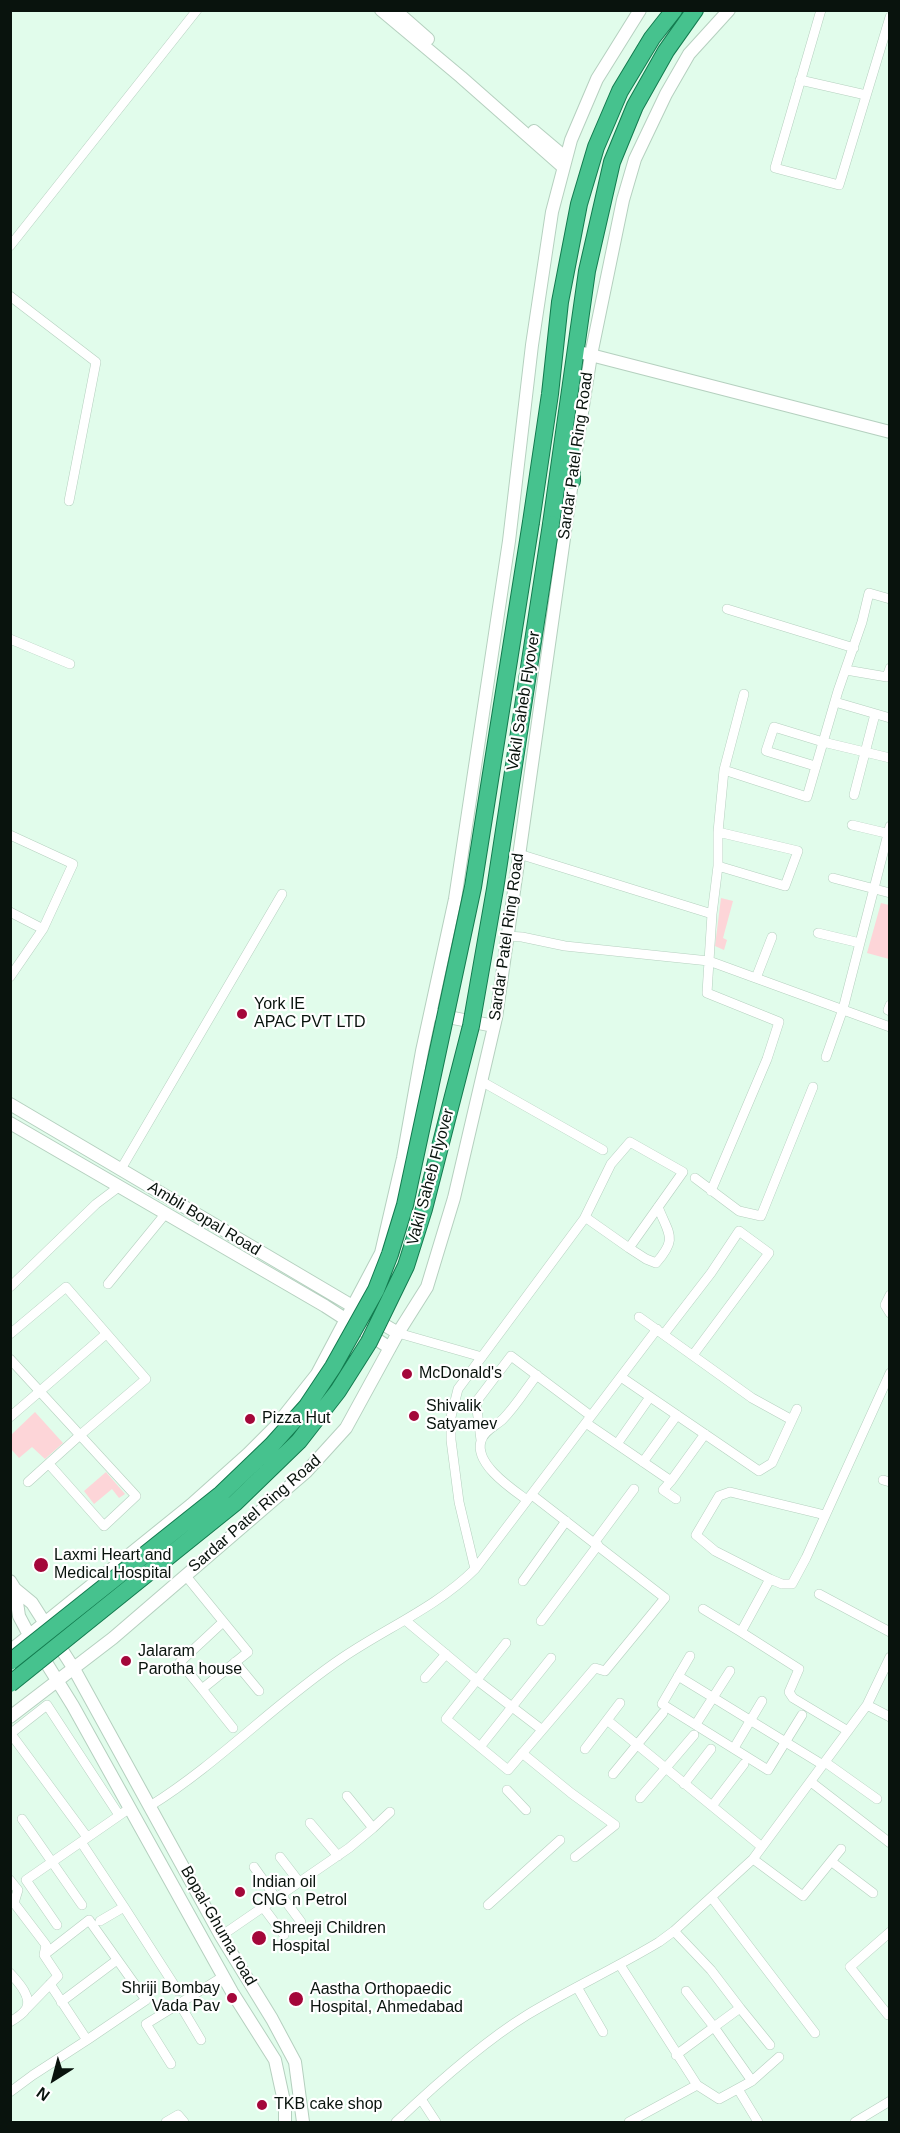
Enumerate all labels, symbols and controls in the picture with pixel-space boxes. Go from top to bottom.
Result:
street label: Sardar Patel Ring Road [555,371,597,541]
street label: Vakil Saheb Flyover [503,630,545,772]
street label: Sardar Patel Ring Road [486,852,528,1022]
place label: York IE APAC PVT LTD [254,995,365,1033]
marker: York IE APAC PVT LTD [235,1007,249,1021]
street label: Vakil Saheb Flyover [403,1106,459,1248]
street label: Ambli Bopal Road [144,1178,264,1260]
place label: McDonald's [419,1364,502,1384]
marker: McDonald's [400,1367,414,1381]
place label: Shivalik Satyamev [426,1397,497,1435]
place label: Pizza Hut [262,1409,330,1429]
marker: Shivalik Satyamev [407,1409,421,1423]
marker: Pizza Hut [243,1412,257,1426]
street label: Sardar Patel Ring Road [185,1451,325,1577]
place label: Laxmi Heart and Medical Hospital [54,1546,171,1584]
marker: Laxmi Heart and Medical Hospital [32,1556,50,1574]
place label: Jalaram Parotha house [138,1642,242,1680]
marker: Jalaram Parotha house [119,1654,133,1668]
street label: Bopal-Ghuma road [176,1863,260,1989]
place label: Indian oil CNG n Petrol [252,1873,347,1911]
marker: Indian oil CNG n Petrol [233,1885,247,1899]
place label: Shreeji Children Hospital [272,1919,386,1957]
marker: Shreeji Children Hospital [250,1929,268,1947]
place label: Shriji Bombay Vada Pav [121,1979,220,2017]
place label: Aastha Orthopaedic Hospital, Ahmedabad [310,1980,463,2018]
marker: Aastha Orthopaedic Hospital, Ahmedabad [287,1990,305,2008]
marker: Shriji Bombay Vada Pav [225,1991,239,2005]
north arrow [24,2049,84,2109]
text: N [33,2084,53,2104]
place label: TKB cake shop [274,2095,382,2115]
marker: TKB cake shop [255,2098,269,2112]

